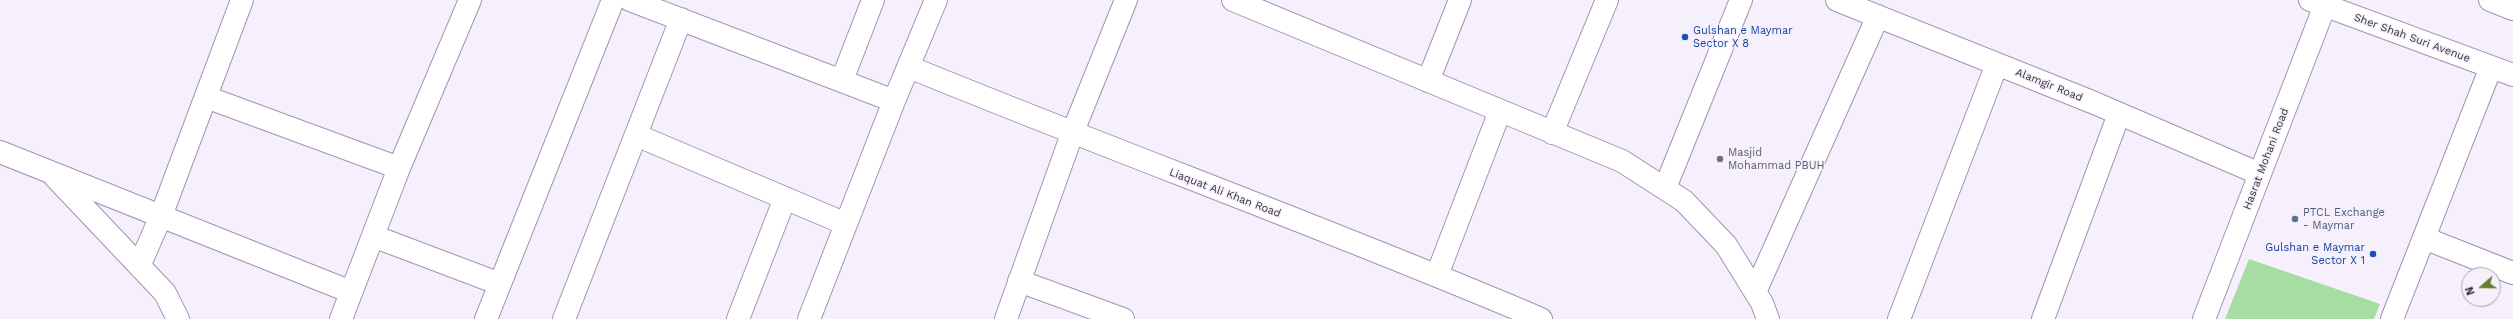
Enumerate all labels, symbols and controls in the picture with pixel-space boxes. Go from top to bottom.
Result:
street label: Sher Shah Suri Avenue [2352,11,2472,65]
place label: Gulshan e Maymar Sector X 8 [1693,24,1793,50]
marker: Gulshan e Maymar Sector X 8 [1680,32,1690,42]
street label: Alamgir Road [2014,66,2084,104]
street label: Hasrat Mohani Road [2240,106,2292,212]
place label: Masjid Mohammad PBUH [1728,146,1825,172]
marker: Masjid Mohammad PBUH [1715,154,1725,164]
street label: Liaquat Ali Khan Road [1167,166,1283,220]
place label: PTCL Exchange - Maymar [2303,206,2385,232]
marker: PTCL Exchange - Maymar [2290,214,2300,224]
place label: Gulshan e Maymar Sector X 1 [2265,241,2365,267]
marker: Gulshan e Maymar Sector X 1 [2368,249,2378,259]
north arrow [2461,267,2501,307]
text: N [2463,285,2478,297]

